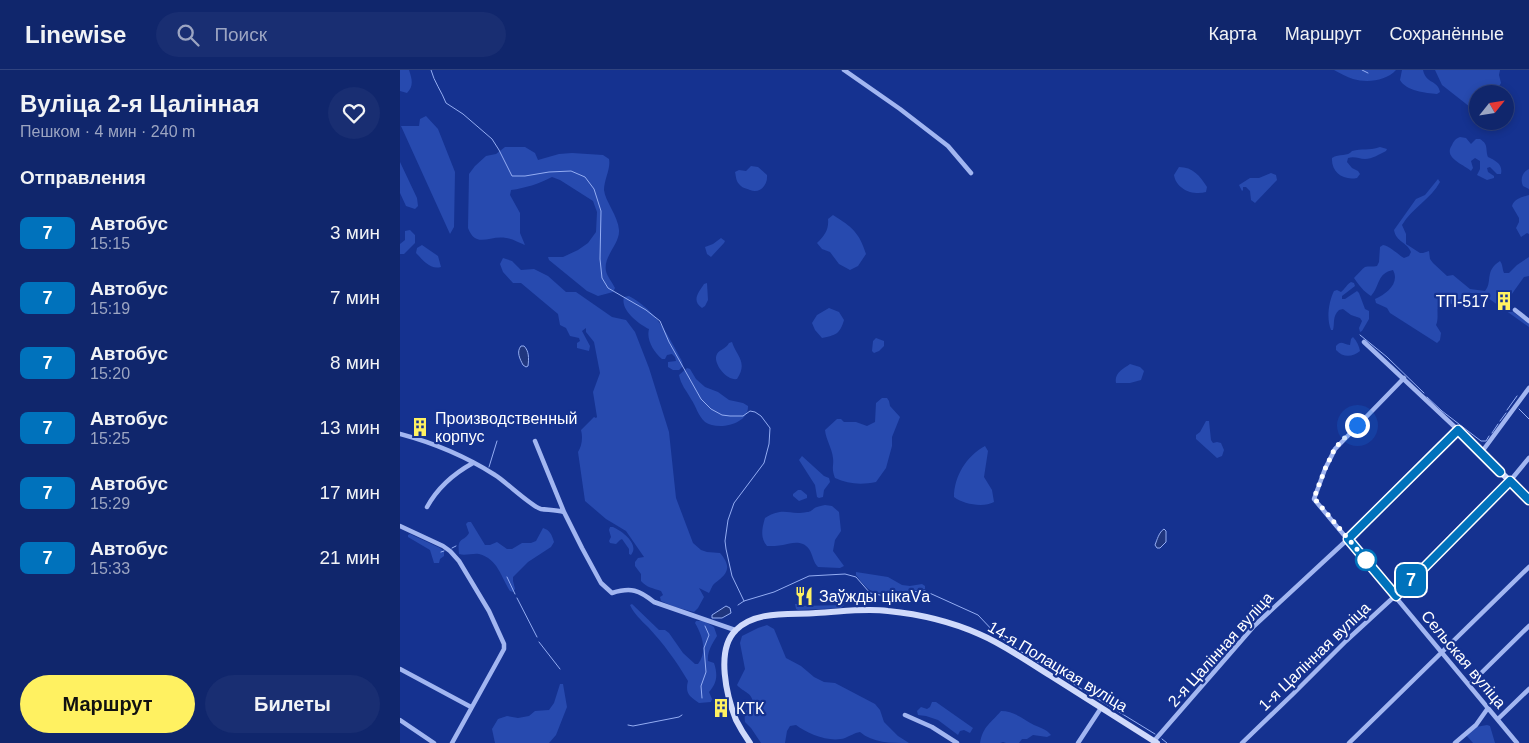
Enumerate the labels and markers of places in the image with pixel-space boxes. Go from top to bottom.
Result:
building icon: ТП-517 [1493,290,1515,312]
place label: ТП-517 [1436,293,1489,310]
place label: Производственный корпус [435,410,577,445]
building icon: Производственный корпус [409,416,431,438]
unlabelled marker [1355,549,1377,571]
restaurant icon: Заўжды цікаVа [793,585,815,607]
place label: Заўжды цікаVа [819,588,930,605]
building icon: КТК [710,697,732,719]
place label: КТК [736,700,765,717]

